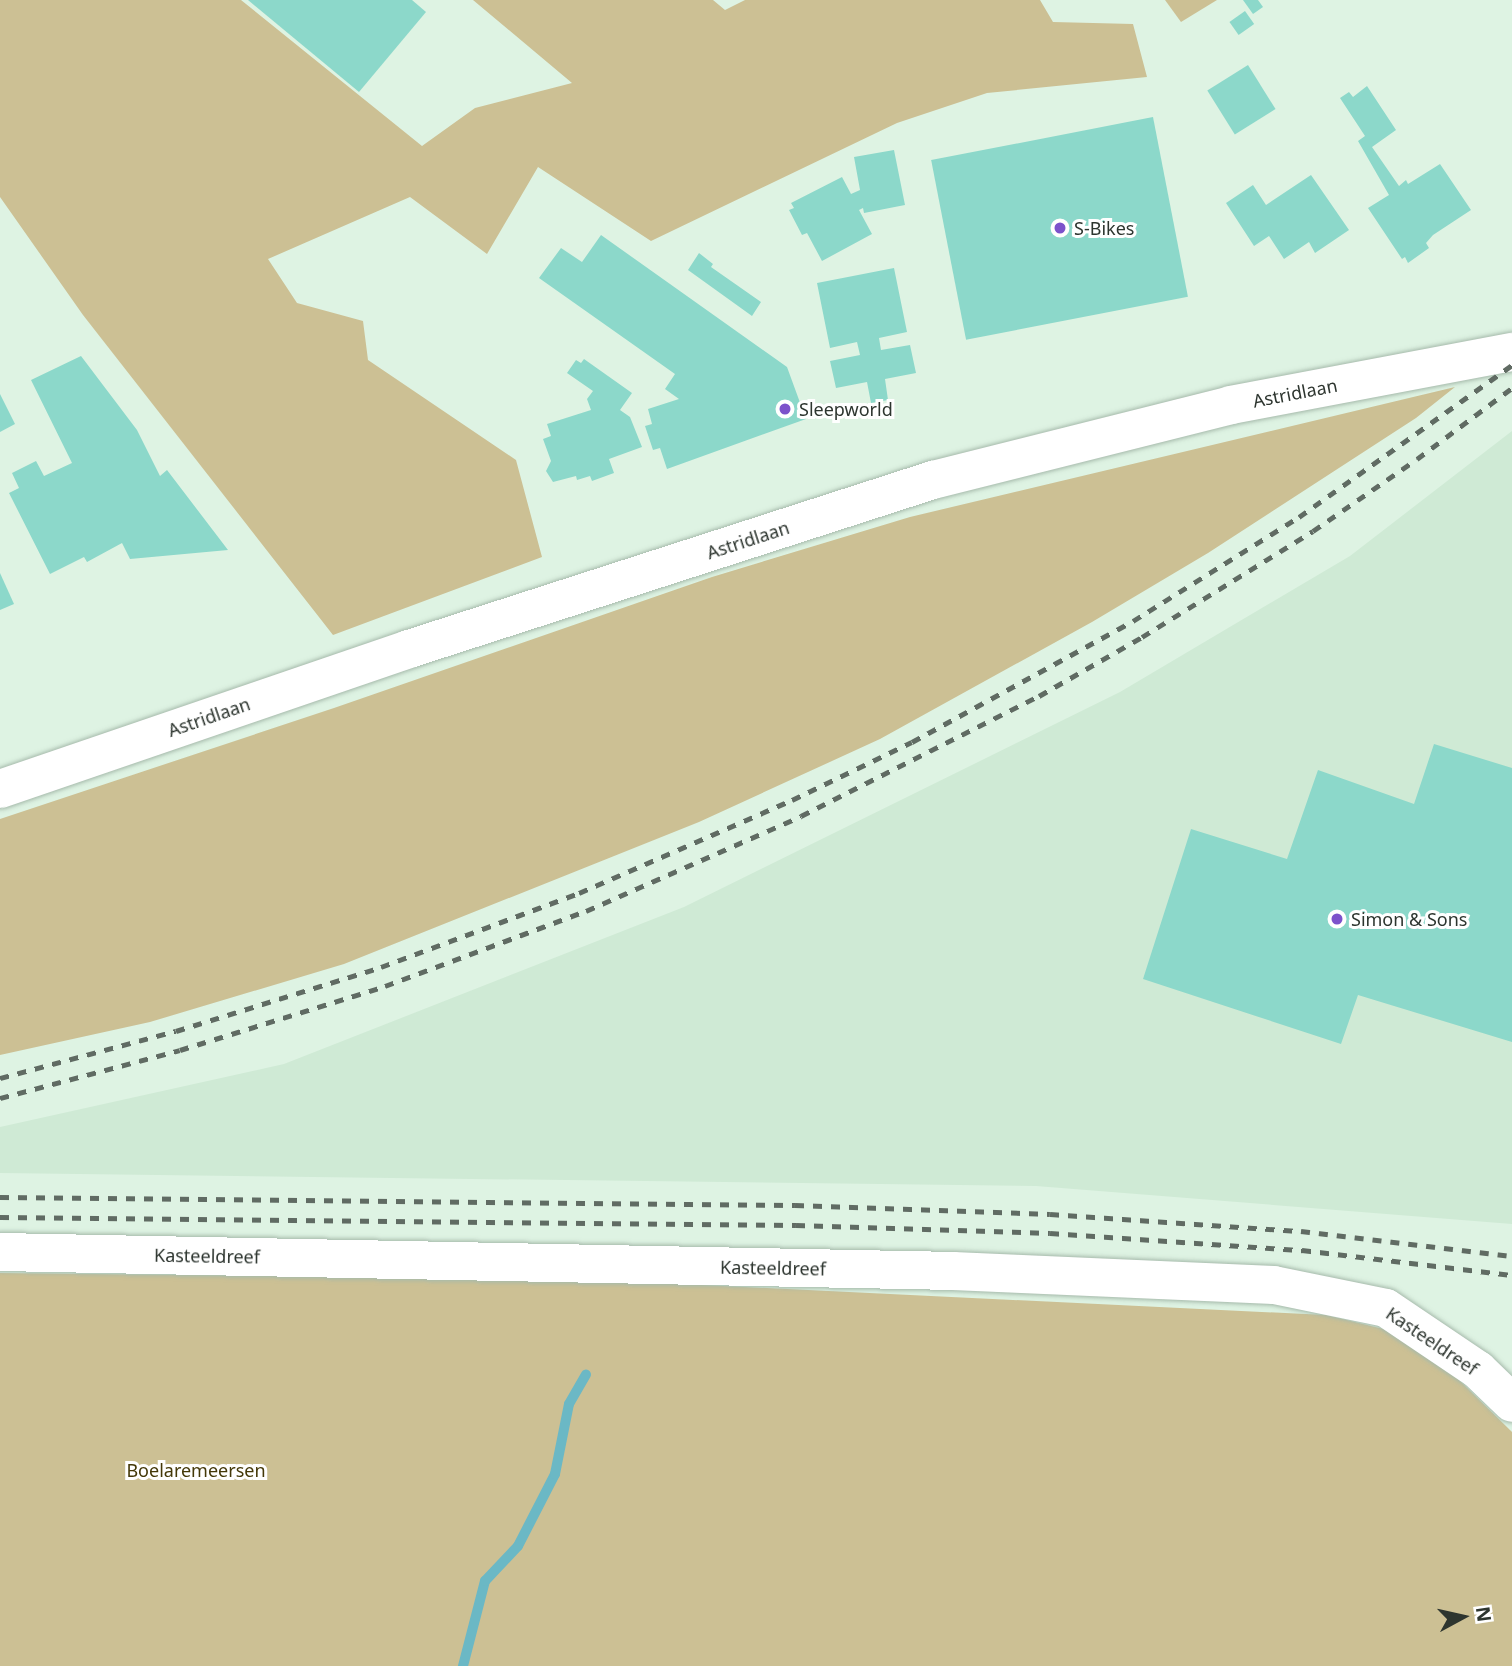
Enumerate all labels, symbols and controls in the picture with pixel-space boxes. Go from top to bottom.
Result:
place label: S-Bikes [1074,217,1134,239]
marker: S-Bikes [1052,220,1068,236]
street label: Astridlaan [1251,374,1339,412]
place label: Sleepworld [799,398,893,420]
marker: Sleepworld [777,401,793,417]
street label: Astridlaan [704,516,792,564]
street label: Astridlaan [165,693,253,741]
place label: Simon & Sons [1351,908,1467,930]
marker: Simon & Sons [1329,911,1345,927]
street label: Kasteeldreef [154,1244,260,1268]
street label: Kasteeldreef [720,1256,826,1280]
street label: Kasteeldreef [1382,1302,1482,1380]
park label: Boelaremeersen [126,1459,266,1481]
north arrow [1428,1582,1498,1652]
text: N [1470,1605,1498,1624]

